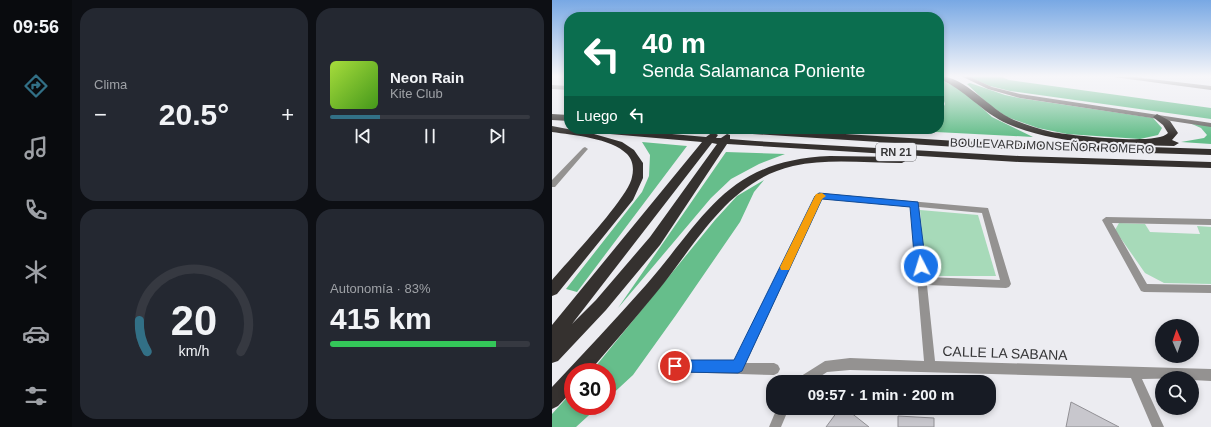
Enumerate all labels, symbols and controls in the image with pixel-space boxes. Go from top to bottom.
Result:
text: 09:56 [13,17,59,37]
icon: left [576,28,628,80]
text: 40 m [642,28,706,59]
text: Senda Salamanca Poniente [642,61,865,81]
text: Neon Rain [390,69,464,86]
icon: directions [22,72,50,100]
text: Clima [94,77,127,92]
text: Kite Club [390,86,443,101]
text: 20.5° [159,98,229,131]
text: − [94,102,107,127]
text: + [281,102,294,127]
icon: left [626,104,648,126]
text: Luego [576,107,618,124]
icon: previous [352,125,374,147]
icon: pause [419,125,441,147]
icon: next [486,125,508,147]
icon: music [22,134,50,162]
street label: BOULEVARD MONSEÑOR ROMERO [950,135,1154,157]
road number: RN 21 [876,143,916,161]
icon: phone [22,196,50,224]
position arrow [900,245,942,287]
icon: climate [22,258,50,286]
text: Autonomía · 83% [330,281,430,296]
text: 20 [171,297,217,344]
text: 415 km [330,302,432,335]
north arrow [1155,319,1199,363]
map controls [1155,319,1199,415]
icon: car [22,320,50,348]
text: km/h [179,342,210,358]
street label: CALLE LA SABANA [942,343,1069,363]
pin [658,349,692,383]
icon: arrive [664,355,686,377]
speed limit sign: 30 [564,363,616,415]
button: search [1155,371,1199,415]
icon: filters [22,382,50,410]
text: 09:57 · 1 min · 200 m [808,386,954,403]

